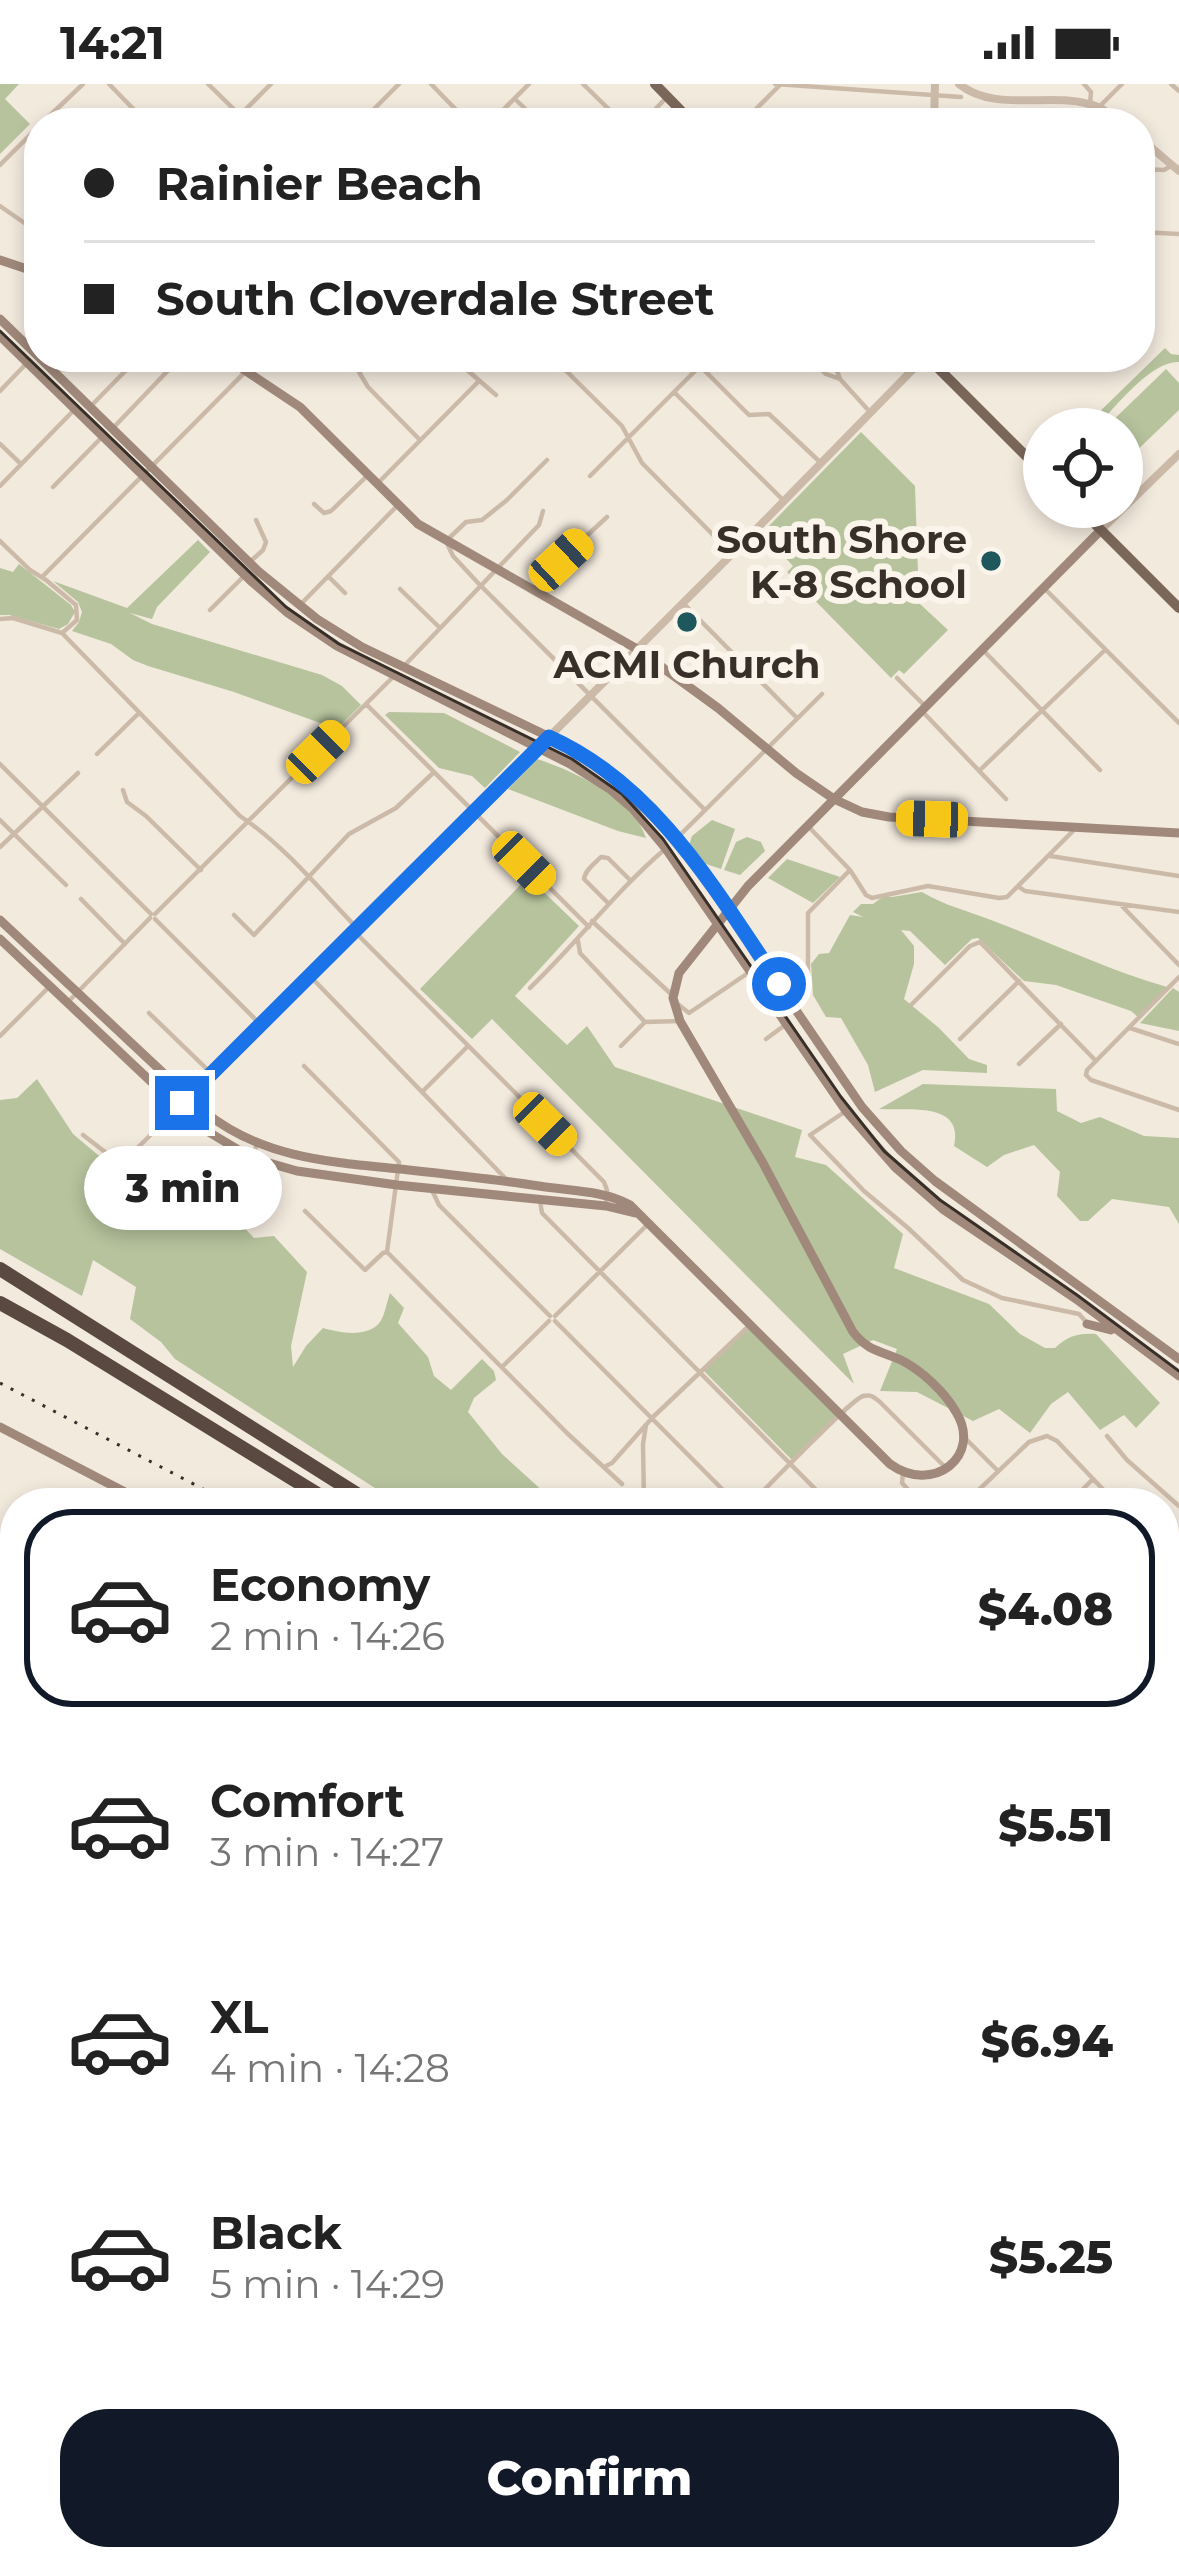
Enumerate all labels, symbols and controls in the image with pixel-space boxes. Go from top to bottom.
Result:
text: 14:21 [60,15,165,70]
text: Rainier Beach [156,156,483,211]
text: South Cloverdale Street [156,271,714,326]
map controls [1023,408,1143,528]
button: locate [1023,408,1143,528]
place label: South Shore K-8 School [716,515,967,608]
car [522,522,600,598]
marker: South Shore K-8 School [978,548,1004,574]
marker: ACMI Church [674,609,700,635]
place label: ACMI Church [552,640,821,688]
car [280,714,356,790]
car [895,800,969,838]
car [486,825,562,901]
route start [752,957,806,1011]
route end [155,1076,209,1130]
car [507,1086,583,1162]
callout: 3 min [83,1145,281,1229]
text: 3 min [126,1164,240,1212]
icon: car [66,1554,174,1662]
text: Economy [210,1557,430,1612]
text: $4.08 [978,1581,1113,1636]
text: 2 min · 14:26 [210,1612,445,1660]
icon: car [66,1770,174,1878]
text: Comfort [210,1773,405,1828]
text: $5.51 [998,1797,1113,1852]
text: 3 min · 14:27 [210,1828,444,1876]
icon: car [66,1986,174,2094]
text: XL [210,1989,268,2044]
text: $6.94 [981,2013,1113,2068]
text: 4 min · 14:28 [210,2044,450,2092]
icon: car [66,2202,174,2310]
text: Black [210,2205,342,2260]
text: $5.25 [989,2229,1113,2284]
text: 5 min · 14:29 [210,2260,445,2308]
button: Confirm [60,2409,1119,2547]

